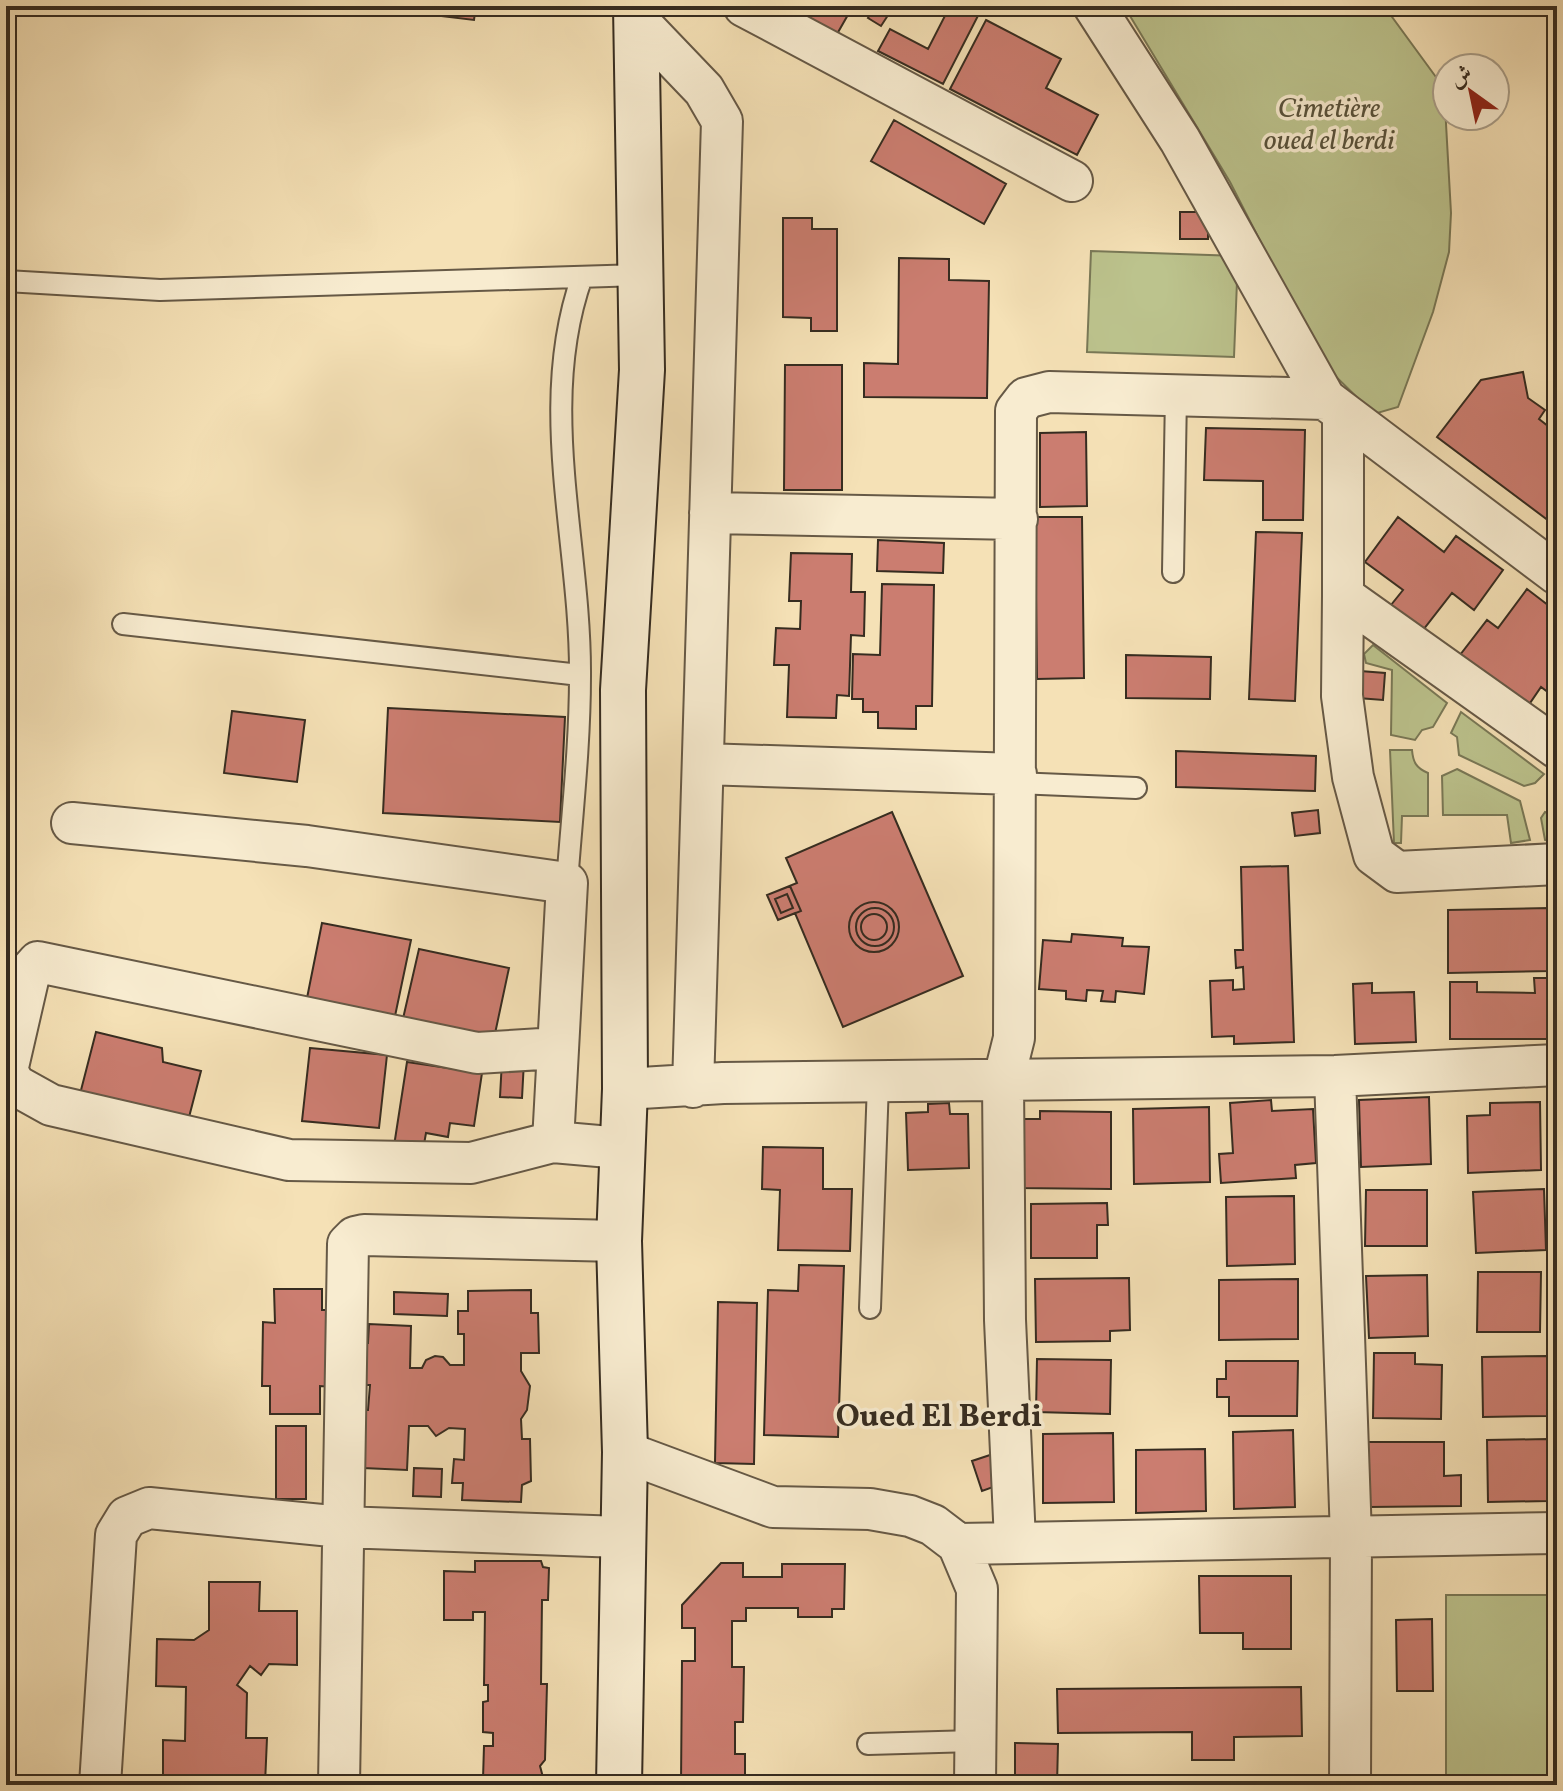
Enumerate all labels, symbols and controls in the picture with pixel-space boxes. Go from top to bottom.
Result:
north arrow [1431,52,1511,132]
text: ش [1444,58,1479,96]
park label: Cimetière oued el berdi [1264,90,1395,161]
district label: Oued El Berdi [836,1396,1042,1440]

